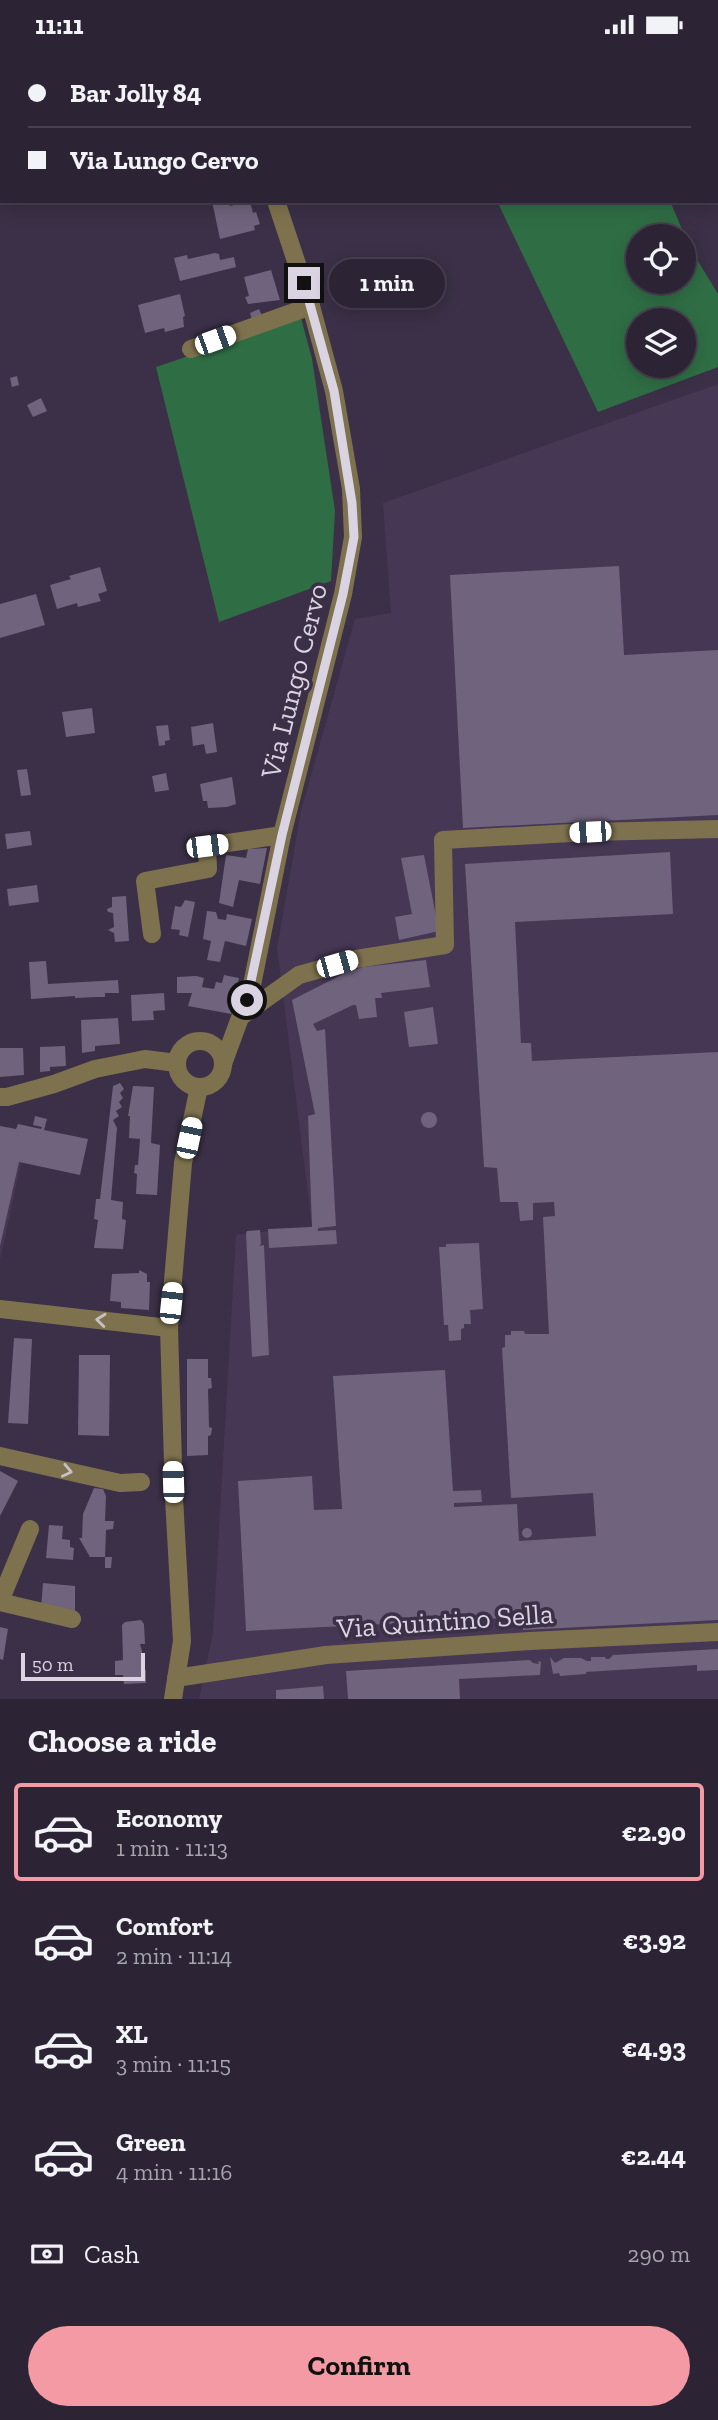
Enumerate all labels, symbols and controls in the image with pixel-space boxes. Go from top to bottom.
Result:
text: 11:11 [35,9,83,41]
text: Bar Jolly 84 [70,77,202,109]
text: Via Lungo Cervo [70,144,259,176]
map controls [626,224,696,378]
button: locate [626,224,696,294]
callout: 1 min [328,259,444,307]
route end [288,267,320,299]
text: 1 min [360,269,414,297]
button: layers [626,308,696,378]
car [192,323,239,357]
street label: Via Lungo Cervo [254,580,334,783]
car [569,820,612,844]
car [185,833,230,859]
car [314,948,361,980]
route start [231,984,263,1016]
car [175,1115,204,1161]
car [159,1281,184,1325]
one-way arrow [95,1313,107,1328]
car [162,1461,185,1503]
one-way arrow [61,1463,73,1478]
street label: Via Quintino Sella [335,1597,555,1645]
scale bar [21,1650,145,1682]
text: 50 m [32,1653,73,1676]
text: Choose a ride [28,1722,216,1760]
icon: car [32,1801,95,1864]
text: Economy [116,1802,222,1834]
text: €2.90 [622,1816,686,1848]
text: 1 min · 11:13 [116,1834,228,1862]
icon: car [32,1909,95,1972]
text: Comfort [116,1910,213,1942]
text: €3.92 [623,1924,686,1956]
text: 2 min · 11:14 [116,1942,232,1970]
icon: car [32,2017,95,2080]
text: XL [116,2018,148,2050]
text: €4.93 [622,2032,686,2064]
text: 3 min · 11:15 [116,2050,231,2078]
icon: car [32,2125,95,2188]
text: Green [116,2126,186,2158]
text: €2.44 [621,2140,686,2172]
text: 4 min · 11:16 [116,2158,233,2186]
icon: cash [28,2235,66,2273]
text: Cash [84,2238,139,2270]
text: 290 m [628,2240,690,2268]
button: Confirm [28,2326,690,2406]

